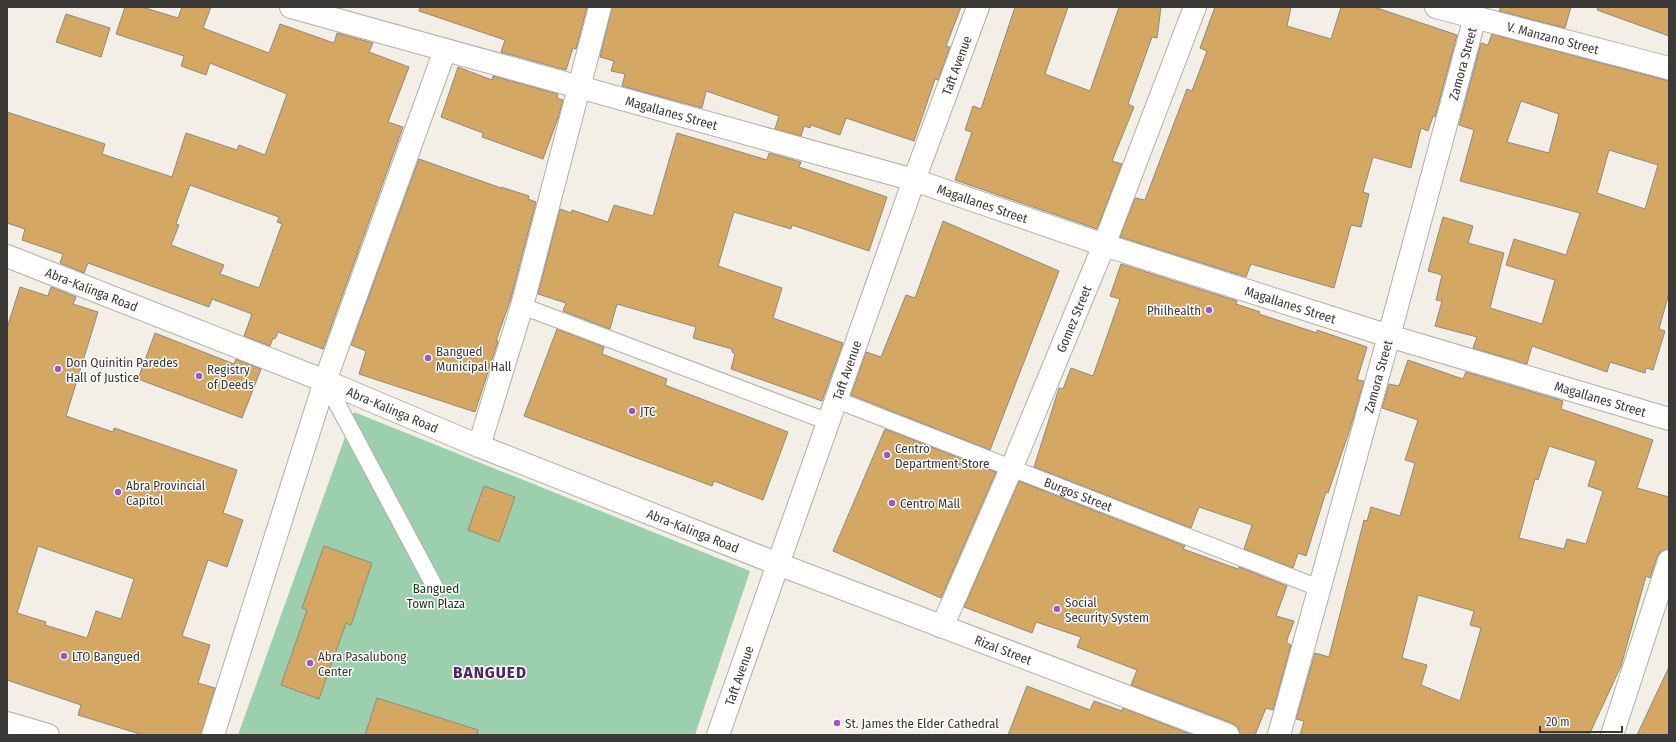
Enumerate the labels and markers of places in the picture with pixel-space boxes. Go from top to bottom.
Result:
place label: Philhealth [1147,303,1201,318]
marker: Philhealth [1204,305,1214,315]
place label: Bangued Municipal Hall [436,344,512,374]
marker: Bangued Municipal Hall [423,353,433,363]
place label: Don Quinitin Paredes Hall of Justice [66,355,179,385]
place label: Registry of Deeds [207,362,254,392]
marker: Don Quinitin Paredes Hall of Justice [53,364,63,374]
marker: Registry of Deeds [194,371,204,381]
place label: JTC [640,404,656,419]
marker: JTC [627,406,637,416]
place label: Centro Department Store [895,441,989,471]
marker: Centro Department Store [882,450,892,460]
place label: Abra Provincial Capitol [126,478,206,508]
marker: Abra Provincial Capitol [113,487,123,497]
place label: Centro Mall [900,496,961,511]
marker: Centro Mall [887,498,897,508]
place label: Social Security System [1065,595,1149,625]
marker: Social Security System [1052,604,1062,614]
place label: LTO Bangued [72,649,140,664]
place label: Abra Pasalubong Center [318,649,407,679]
marker: LTO Bangued [59,651,69,661]
marker: Abra Pasalubong Center [305,658,315,668]
place label: St. James the Elder Cathedral [845,716,999,731]
marker: St. James the Elder Cathedral [832,718,842,728]

